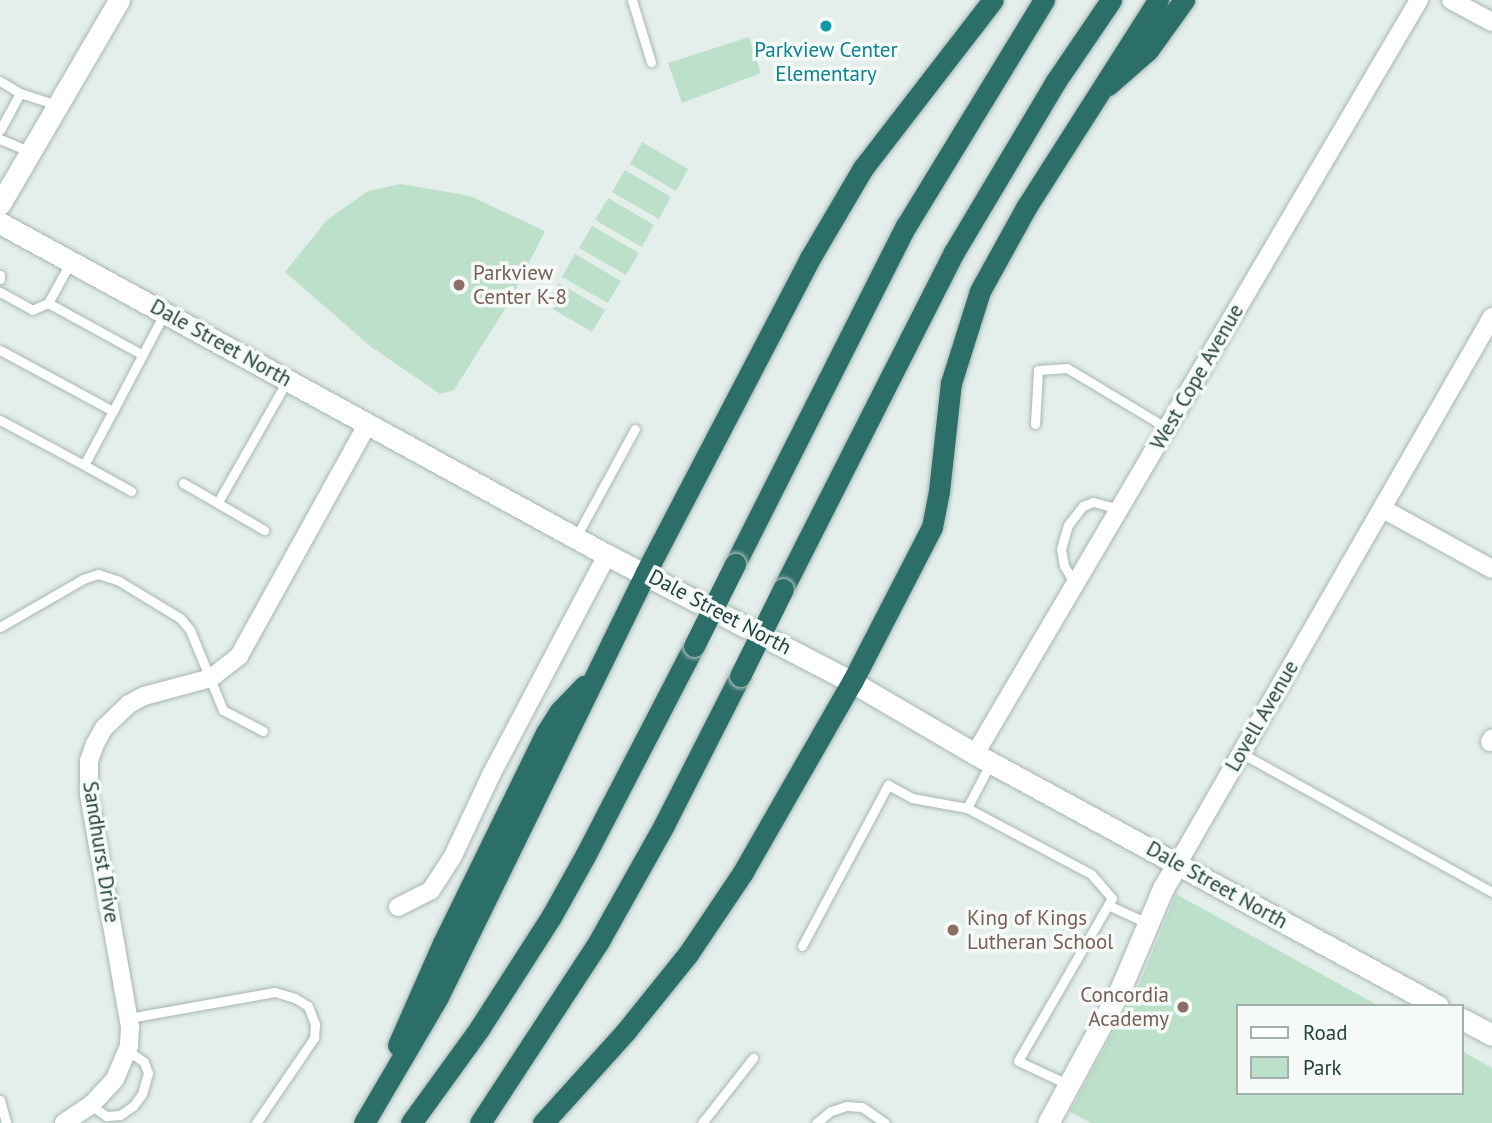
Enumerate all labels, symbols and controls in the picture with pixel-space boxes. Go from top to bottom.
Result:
marker: Parkview Center Elementary [818,18,834,34]
place label: Parkview Center Elementary [754,37,898,87]
place label: Parkview Center K-8 [473,260,567,310]
marker: Parkview Center K-8 [451,277,467,293]
street label: Dale Street North [146,294,296,392]
street label: West Cope Avenue [1145,299,1249,455]
street label: Dale Street North [645,564,795,660]
street label: Lovell Avenue [1220,656,1304,776]
street label: Sandhurst Drive [77,779,125,925]
street label: Dale Street North [1142,836,1292,934]
place label: King of Kings Lutheran School [967,905,1113,955]
marker: King of Kings Lutheran School [945,922,961,938]
place label: Concordia Academy [1080,982,1169,1032]
marker: Concordia Academy [1175,999,1191,1015]
legend [1236,1004,1464,1095]
text: Road [1303,1019,1347,1046]
text: Park [1303,1054,1342,1081]

